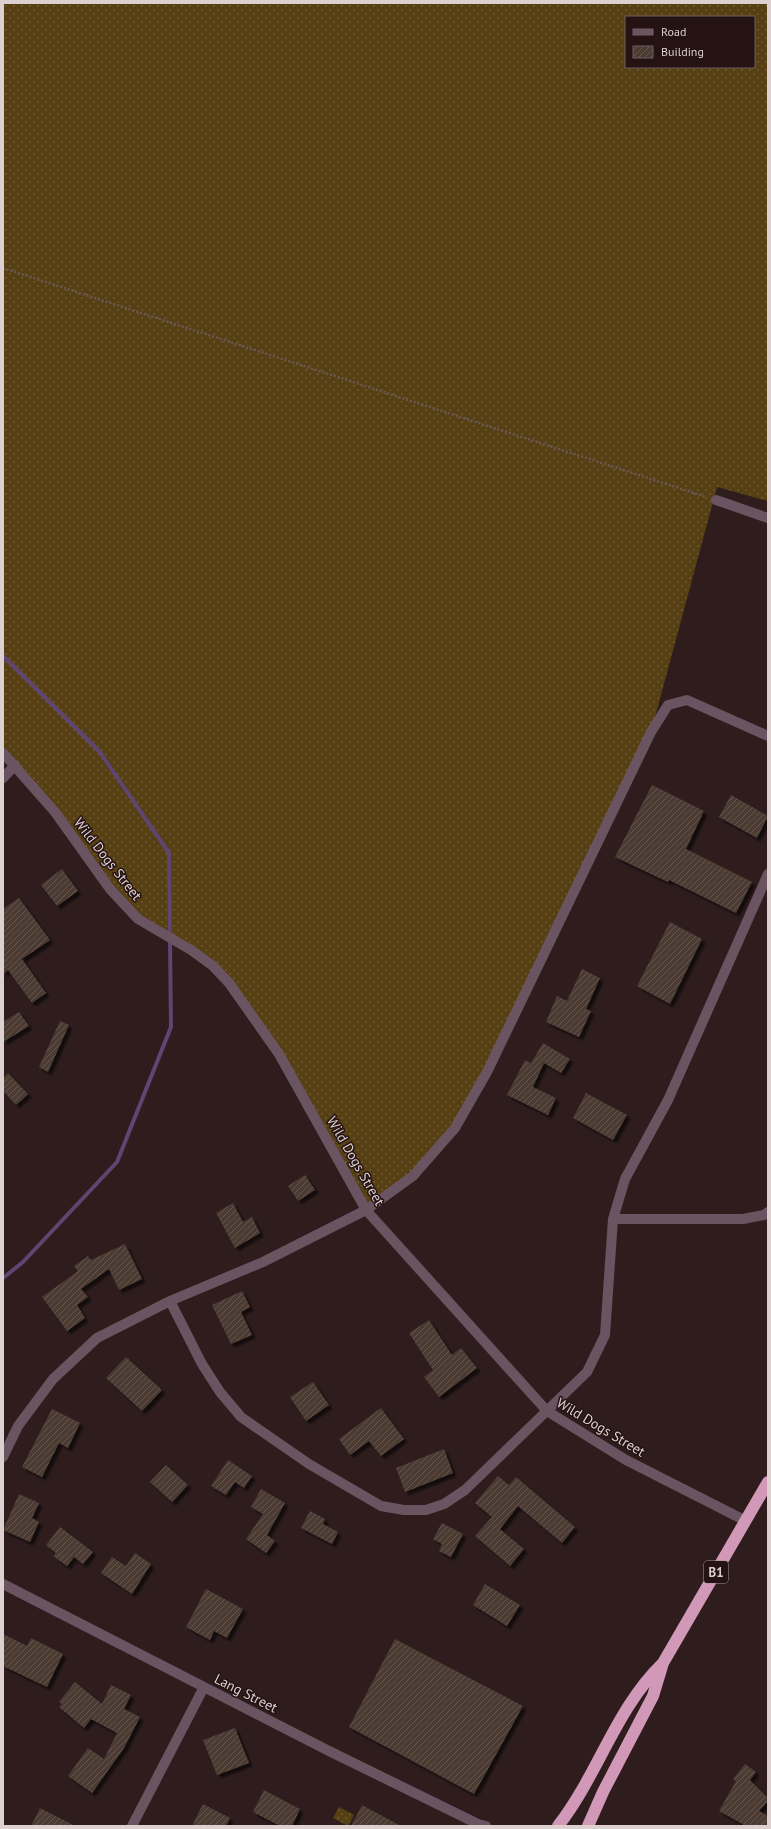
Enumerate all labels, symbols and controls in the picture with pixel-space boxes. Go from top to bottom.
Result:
legend [625,16,755,68]
text: Road [661,24,686,39]
text: Building [661,44,704,59]
street label: Wild Dogs Street [70,814,146,904]
street label: Wild Dogs Street [323,1113,389,1209]
street label: Wild Dogs Street [553,1393,649,1461]
road number: B1 [704,1561,728,1583]
street label: Lang Street [211,1669,281,1717]

